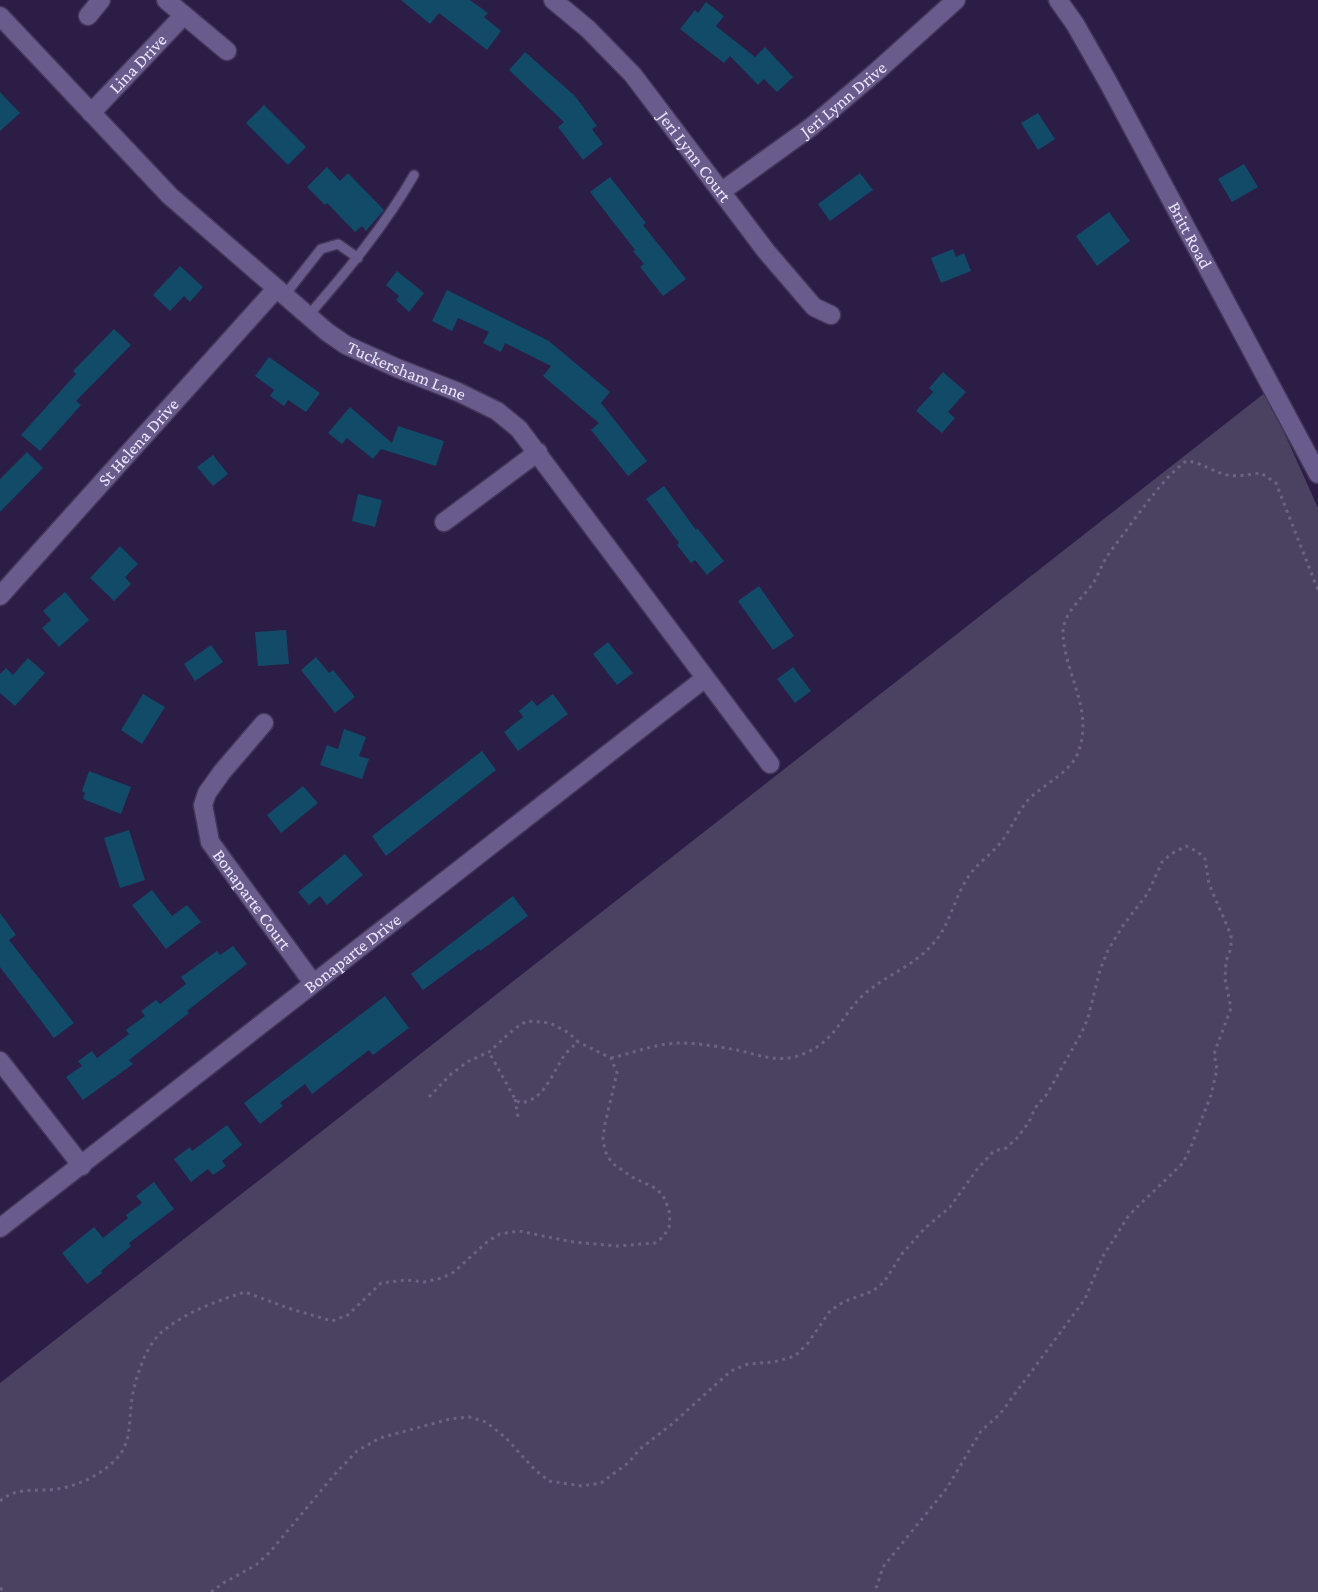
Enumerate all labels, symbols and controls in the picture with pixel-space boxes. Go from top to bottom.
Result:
street label: Lina Drive [105,30,171,97]
street label: Jeri Lynn Drive [795,57,891,143]
street label: Jeri Lynn Court [653,106,736,207]
street label: Britt Road [1164,198,1216,273]
street label: Tuckersham Lane [344,337,469,404]
street label: St Helena Drive [94,394,183,490]
street label: Bonaparte Court [209,845,296,955]
street label: Bonaparte Drive [300,909,405,997]

